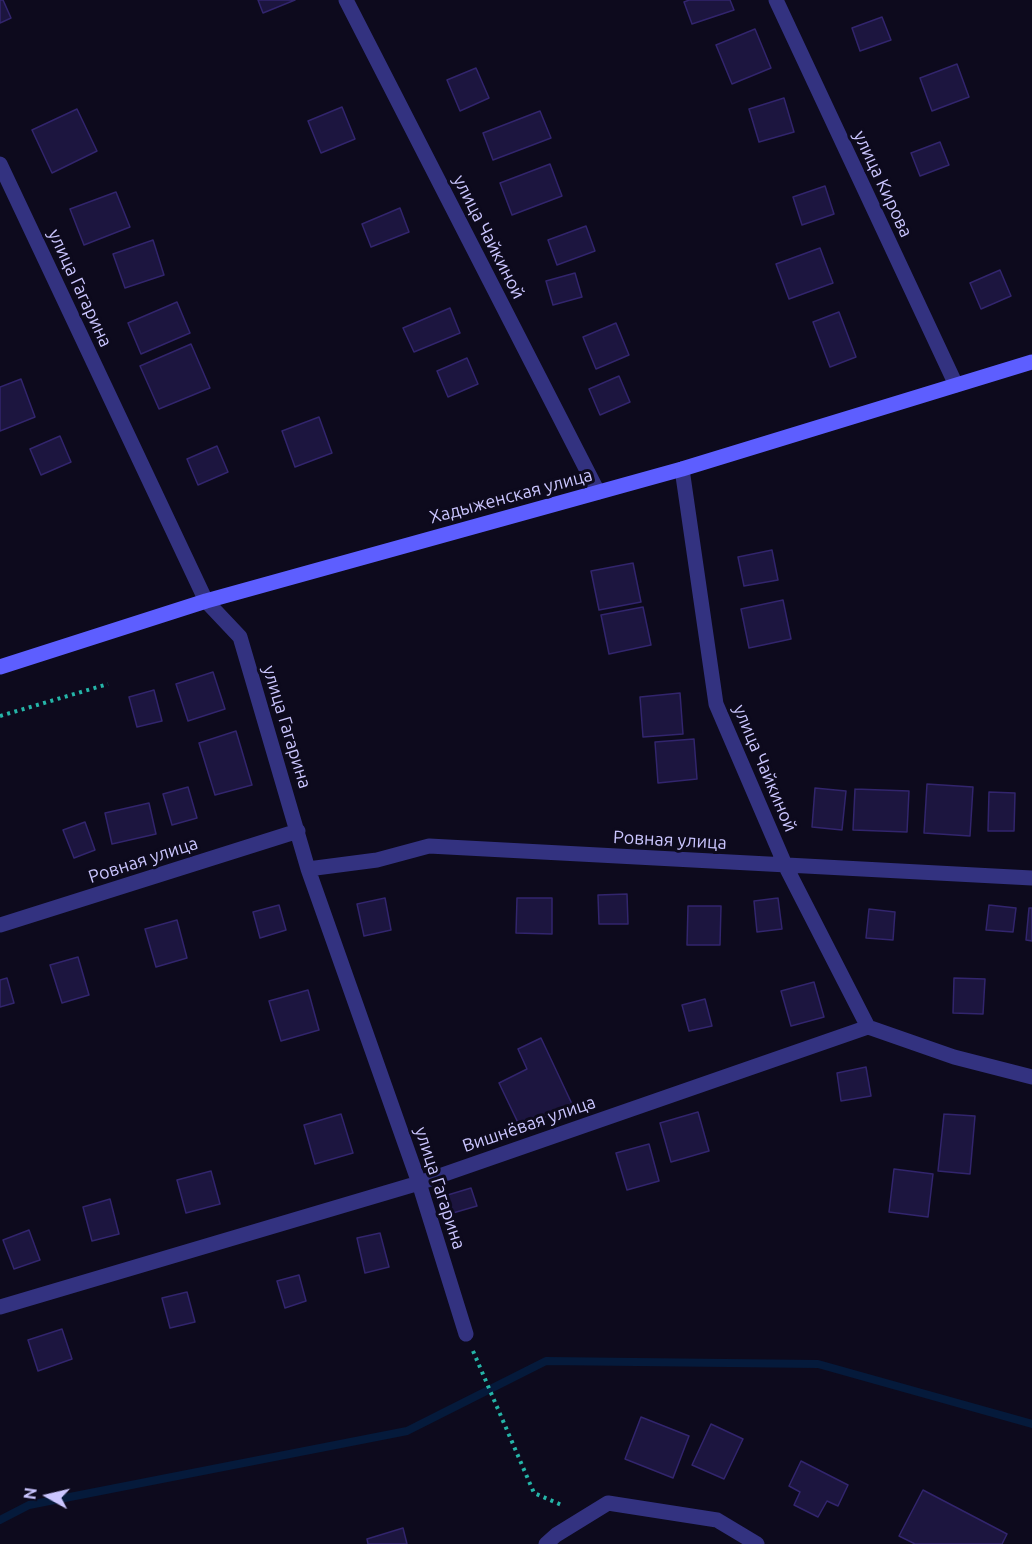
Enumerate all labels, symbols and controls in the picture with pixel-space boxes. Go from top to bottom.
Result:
street label: улица Кирова [849,127,917,241]
street label: улица Чайкиной [448,171,530,303]
street label: улица Гагарина [43,226,117,350]
street label: Хадыженская улица [427,464,595,528]
street label: улица Гагарина [258,663,316,791]
street label: улица Чайкиной [728,701,802,835]
street label: Ровная улица [613,826,727,854]
street label: Ровная улица [86,832,200,888]
street label: Вишнёвая улица [460,1091,598,1157]
street label: улица Гагарина [410,1124,470,1252]
north arrow [18,1466,78,1526]
text: N [20,1486,40,1501]

